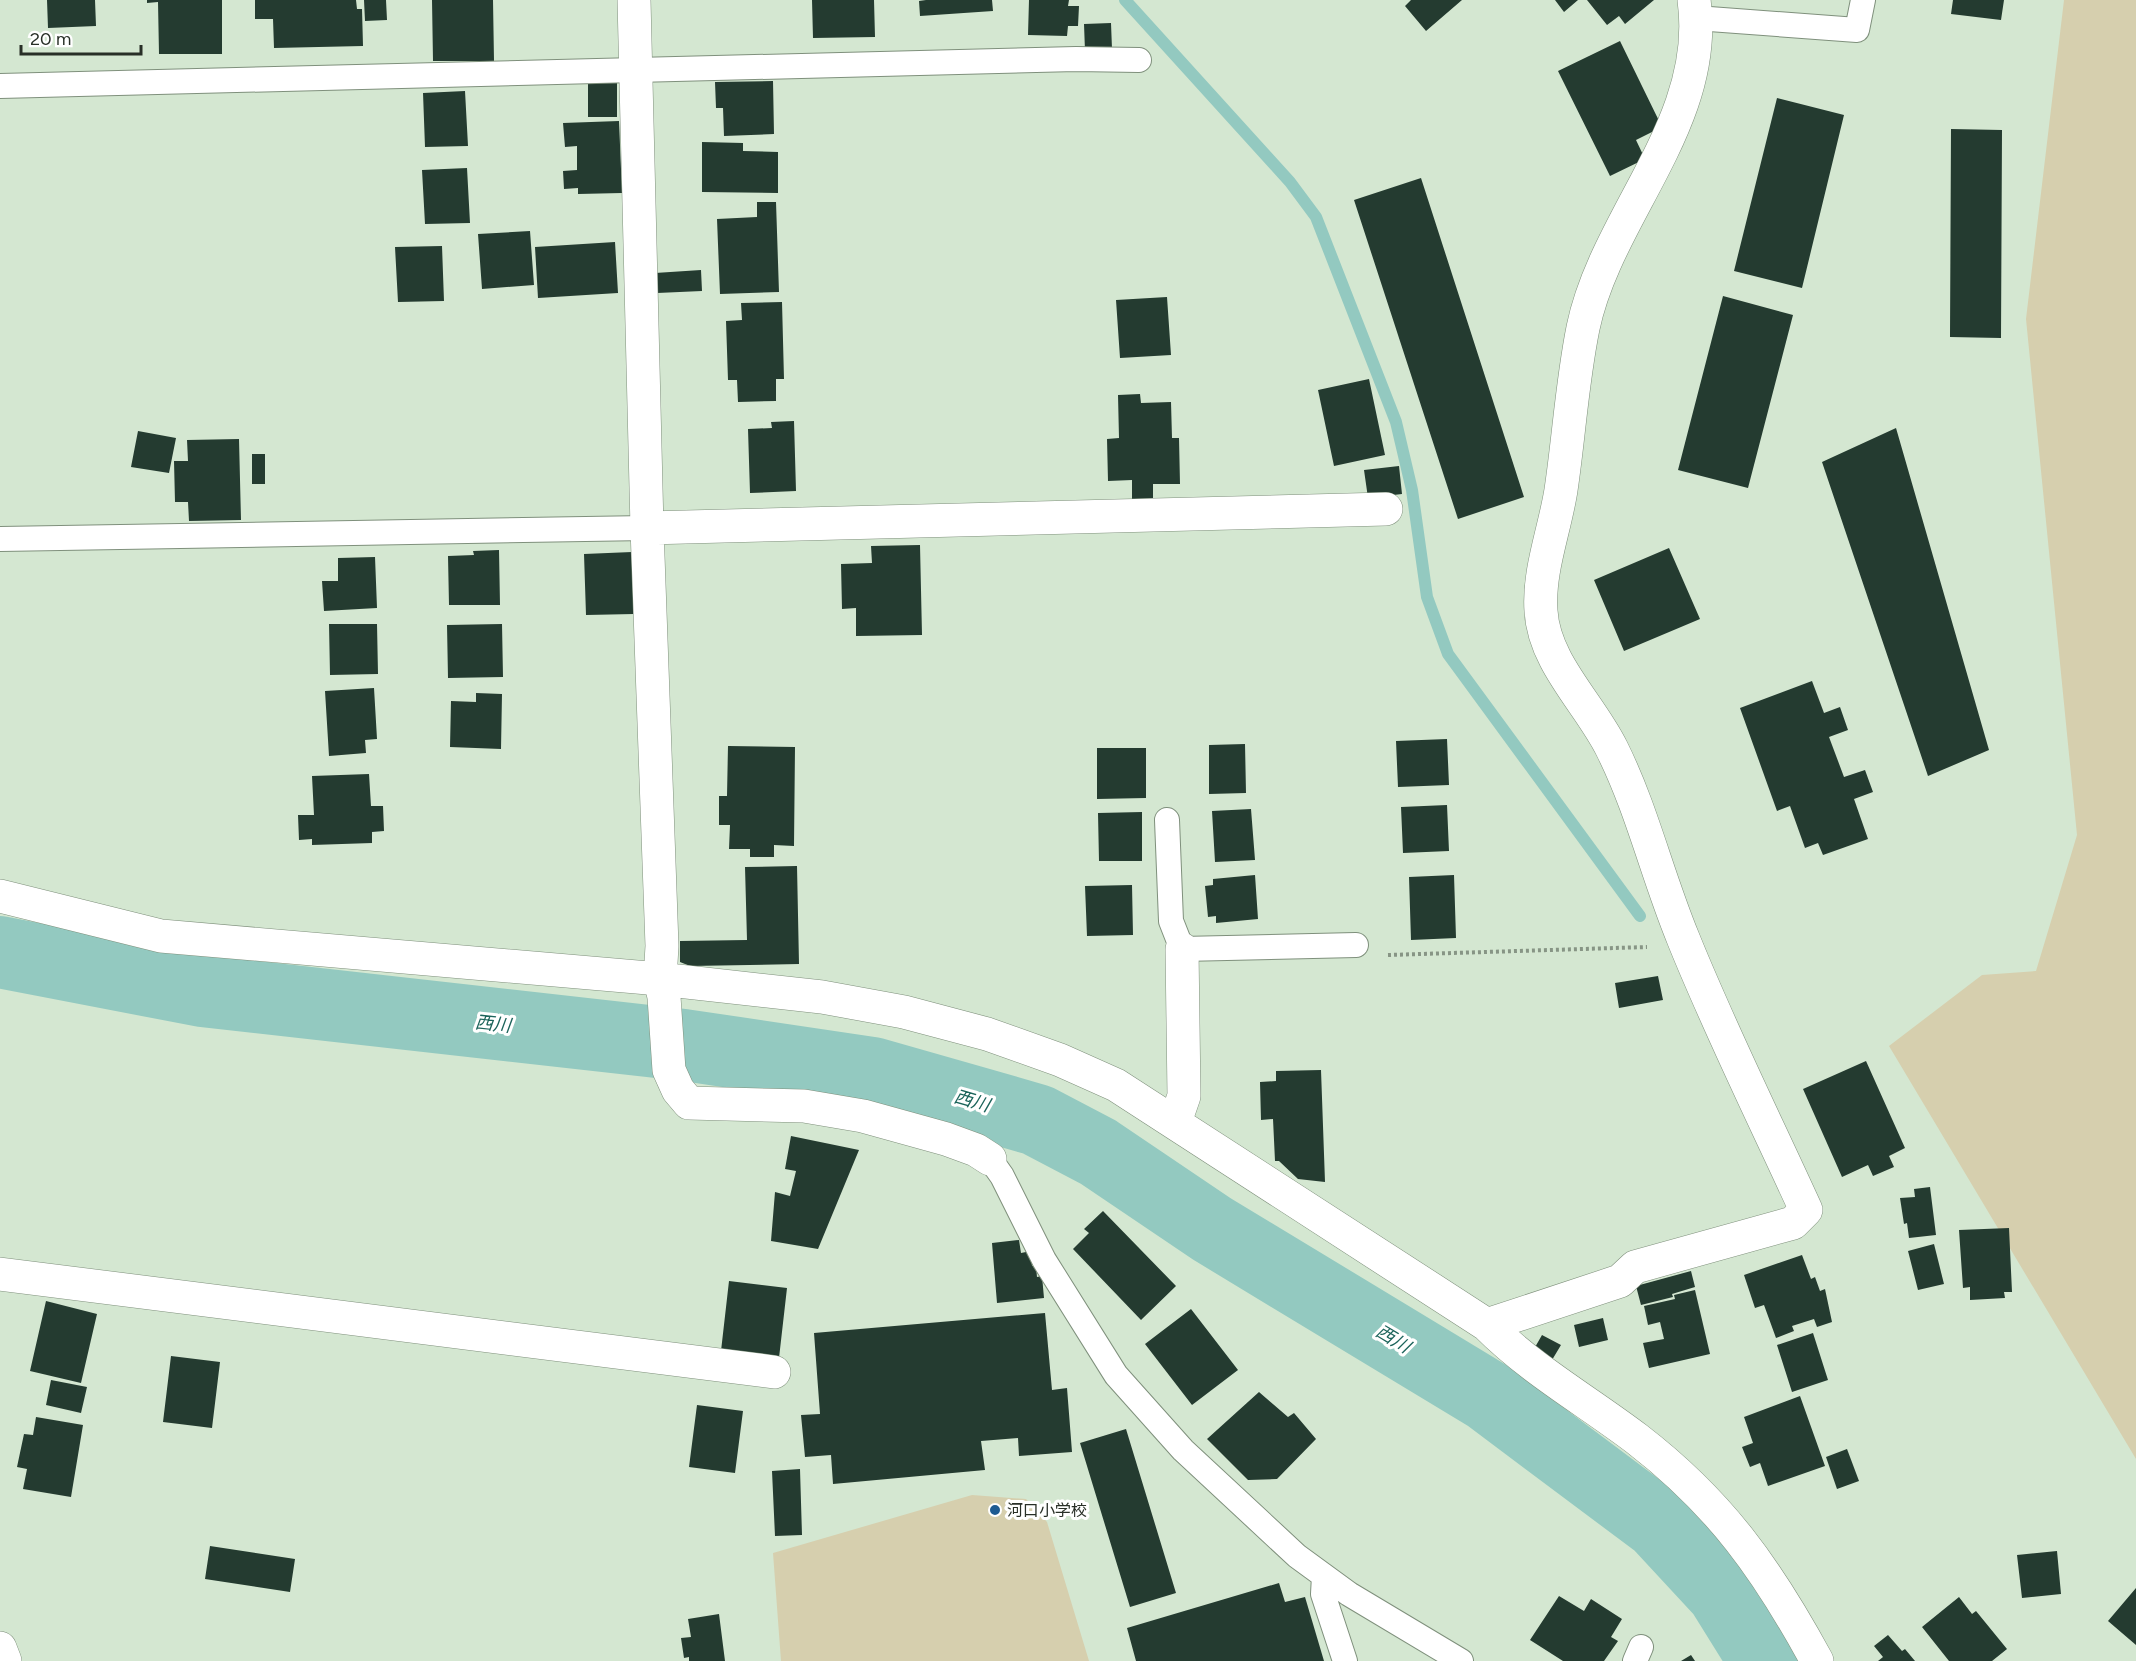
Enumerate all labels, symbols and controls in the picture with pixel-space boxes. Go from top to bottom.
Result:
scale bar [21,18,141,56]
text: 20 m [30,28,71,50]
water label: 西川 [474,1011,514,1037]
water label: 西川 [952,1085,994,1117]
water label: 西川 [1372,1320,1416,1359]
place label: 河口小学校 [1007,1501,1087,1520]
marker: 河口小学校 [988,1503,1002,1517]

